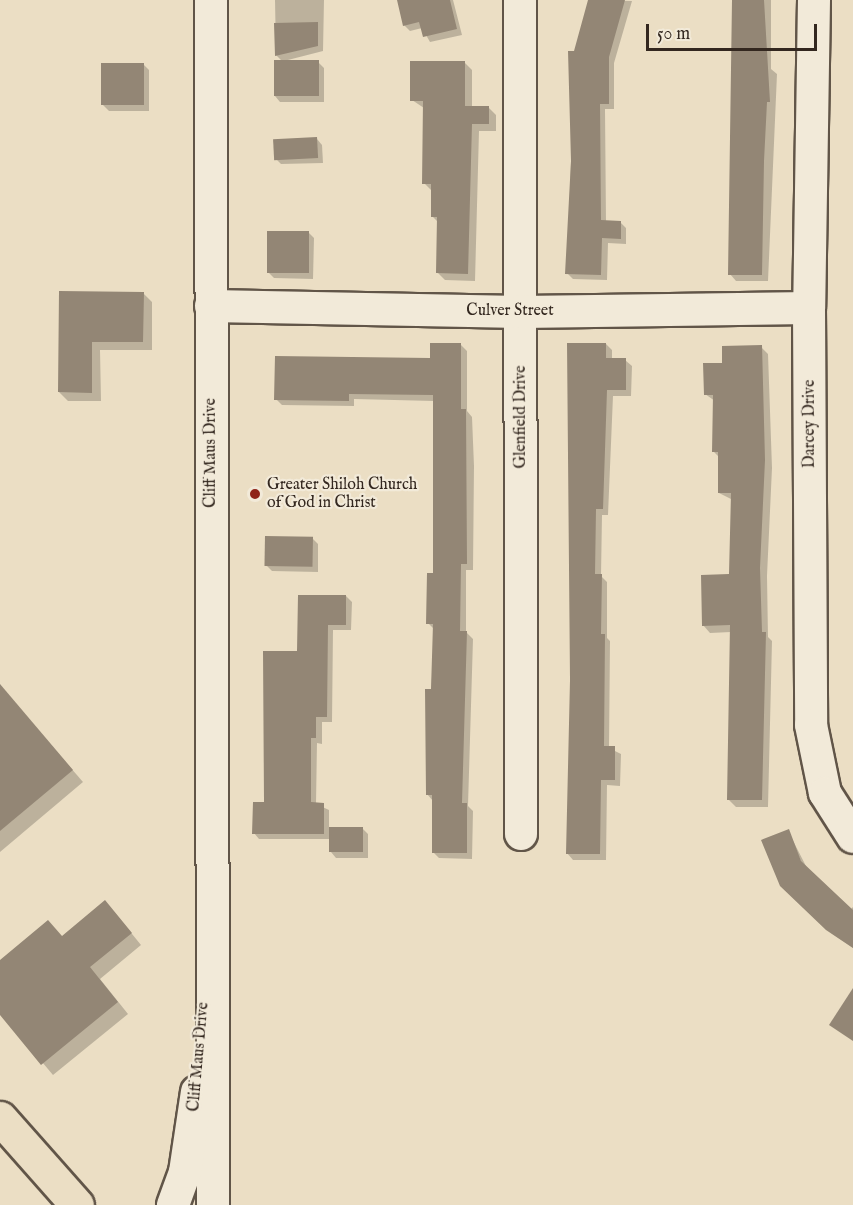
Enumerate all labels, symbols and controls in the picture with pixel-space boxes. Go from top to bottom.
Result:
scale bar [649,12,820,50]
text: 50 m [657,23,690,46]
street label: Culver Street [466,301,554,321]
street label: Glenfield Drive [511,365,531,469]
street label: Darcey Drive [800,380,820,468]
street label: Cliff Maus Drive [201,398,221,508]
place label: Greater Shiloh Church of God in Christ [267,475,417,513]
marker: Greater Shiloh Church of God in Christ [248,487,262,501]
street label: Cliff Maus Drive [185,1001,213,1113]

